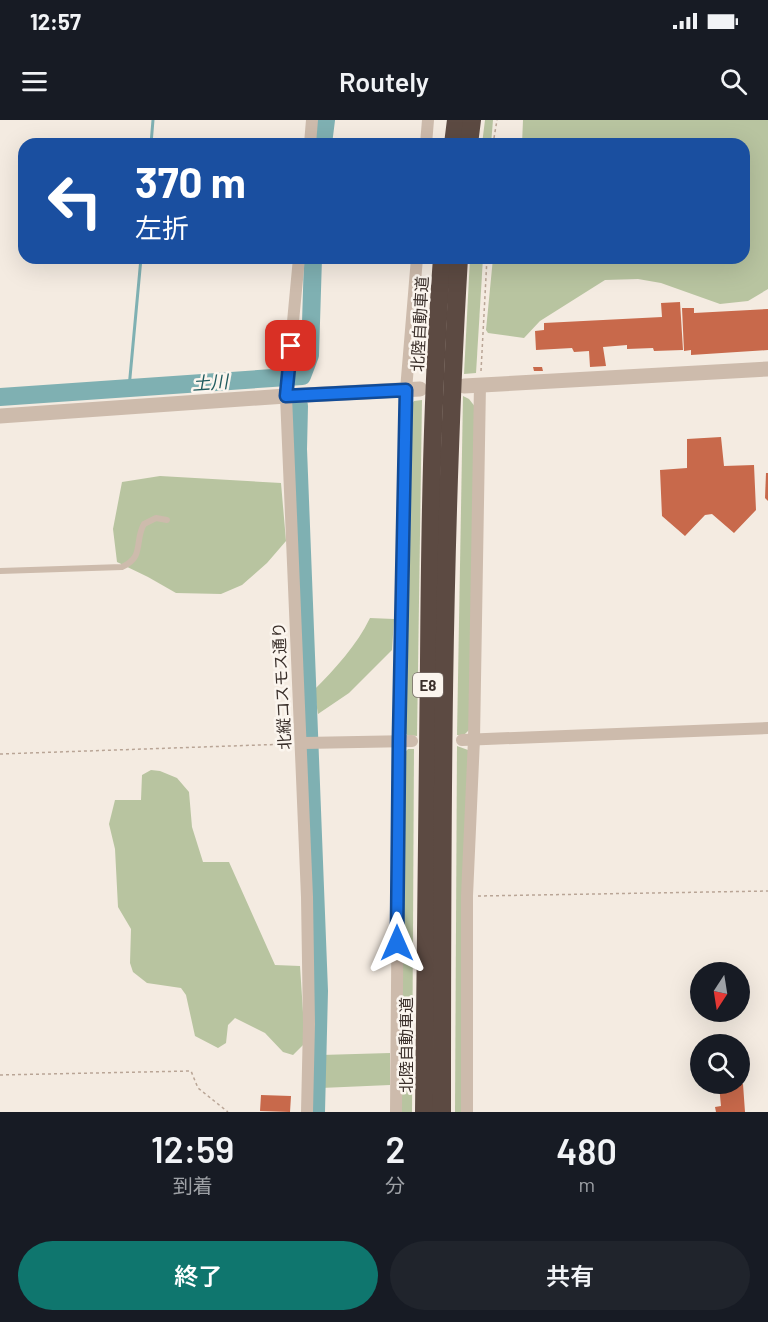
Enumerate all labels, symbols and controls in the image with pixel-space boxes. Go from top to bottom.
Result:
text: 12:57 [30,8,81,34]
icon: menu [18,65,51,98]
text: Routely [339,65,429,97]
icon: search [717,65,750,98]
text: 370 m [135,156,246,206]
icon: left [36,162,114,240]
text: 左折 [135,211,189,243]
street label: 北陸自動車道 [407,276,431,372]
pin [265,320,316,371]
icon: arrive [274,329,307,362]
water label: 土川 [191,370,231,394]
street label: 北縦コスモス通り [268,622,294,750]
road number: E8 [413,673,443,697]
position arrow [365,911,429,975]
north arrow [690,962,750,1022]
map controls [690,962,750,1094]
street label: 北陸自動車道 [396,997,415,1093]
button: search [690,1034,750,1094]
text: 12:59 [151,1127,234,1170]
text: 2 [385,1127,405,1170]
text: 480 [556,1129,617,1172]
text: m [578,1172,595,1196]
text: 到着 [173,1173,213,1197]
text: 分 [385,1173,405,1197]
button: 終了 [18,1241,378,1310]
button: 共有 [390,1241,750,1310]

